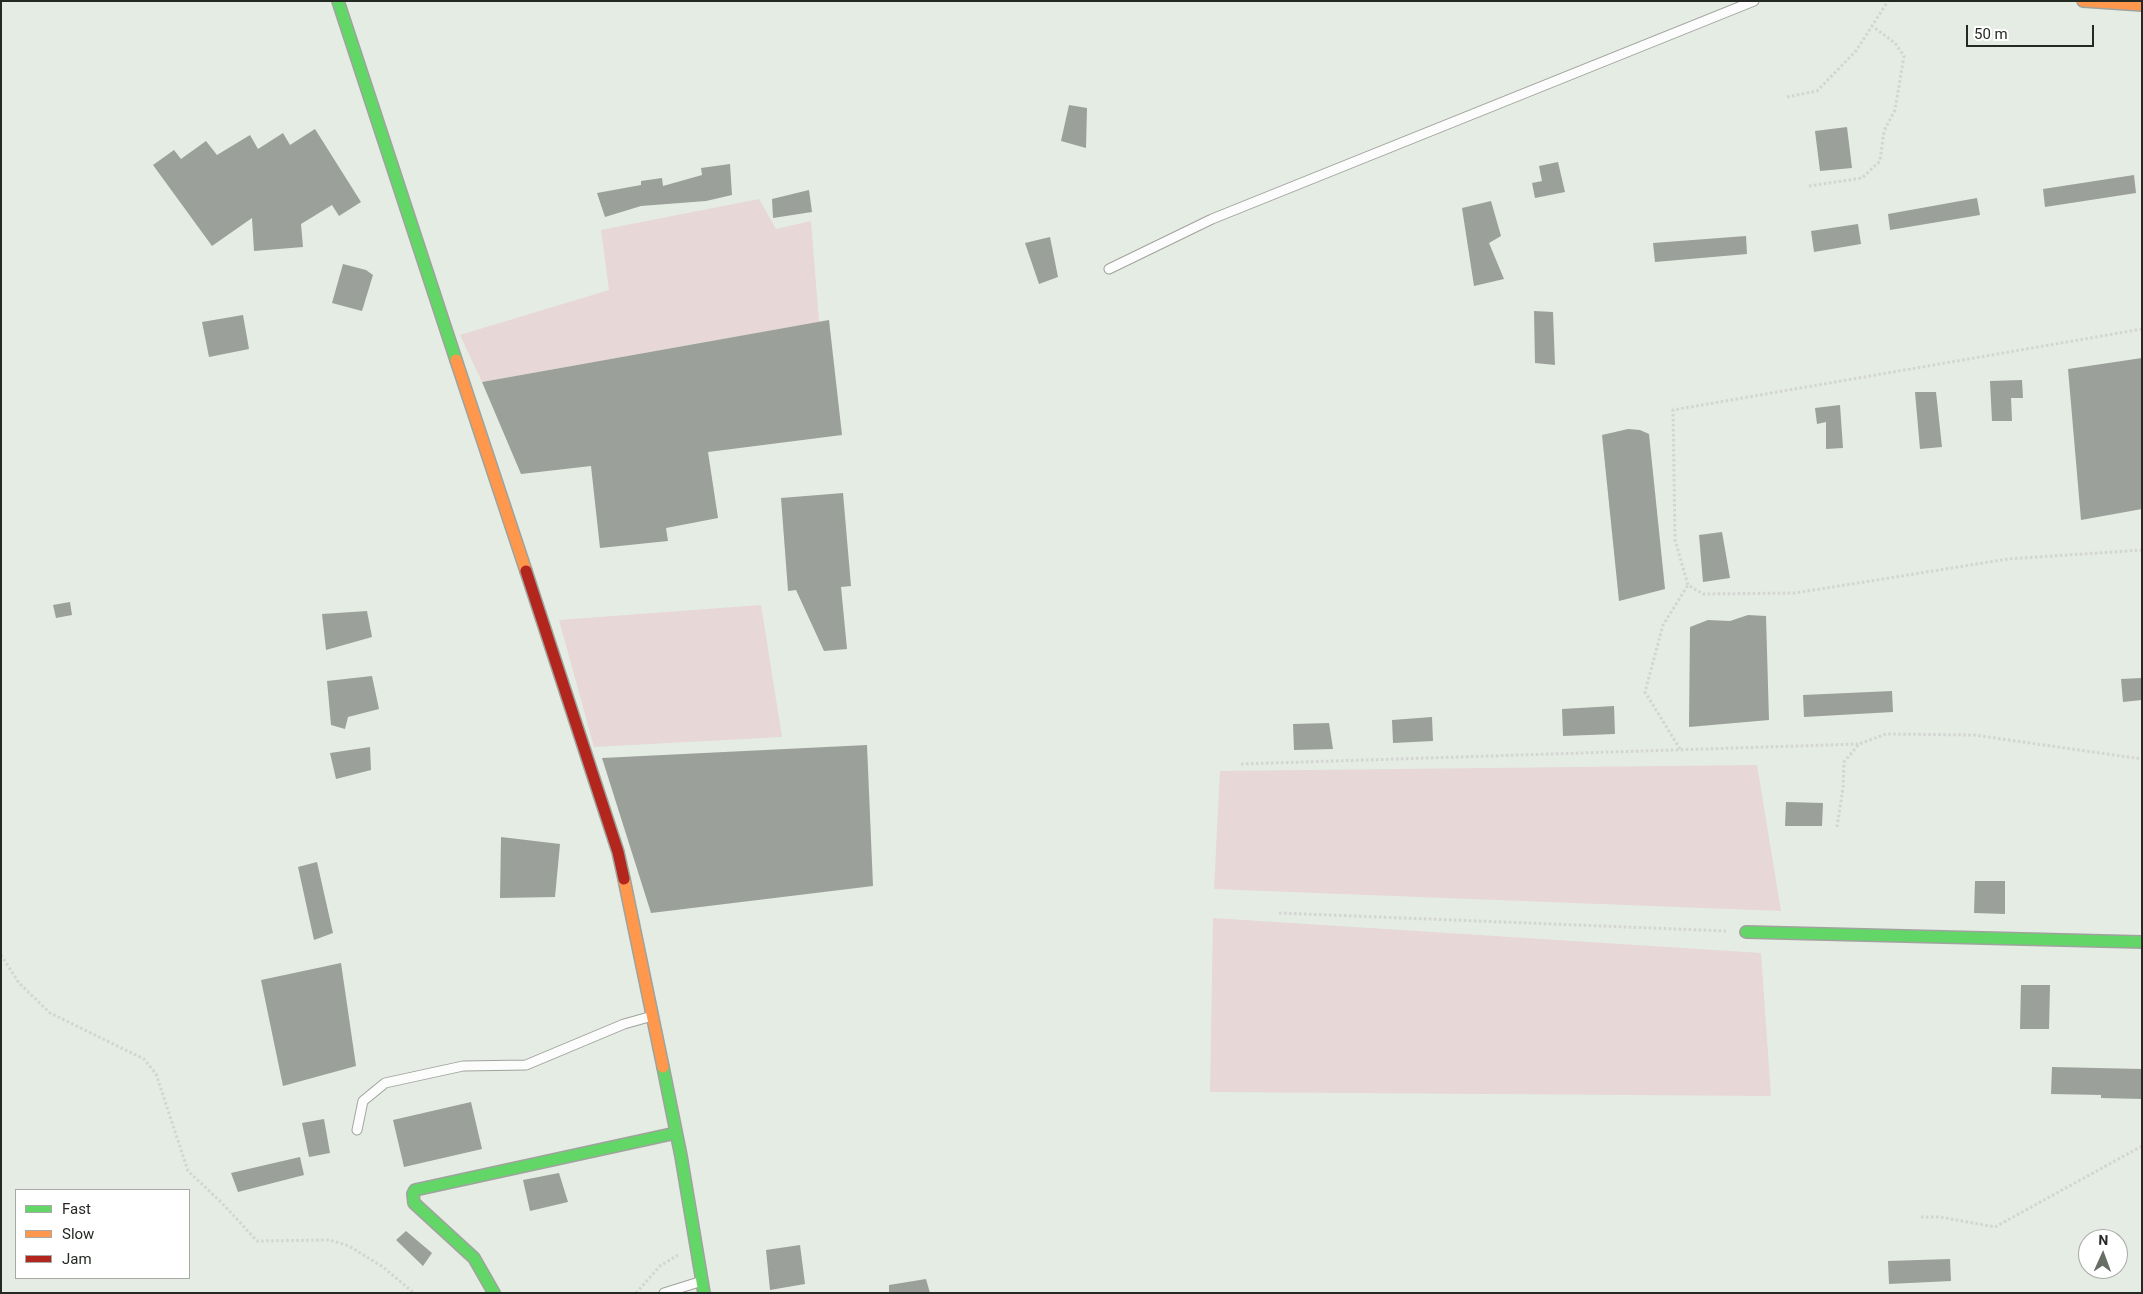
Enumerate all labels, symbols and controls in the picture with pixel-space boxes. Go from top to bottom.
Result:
scale bar [1968,15,2096,47]
text: 50 m [1974,25,2008,43]
legend [15,1189,190,1279]
text: Fast [62,1200,91,1218]
text: Slow [62,1225,94,1243]
north arrow [2078,1229,2128,1279]
text: N [2098,1232,2109,1248]
text: Jam [62,1250,92,1268]

